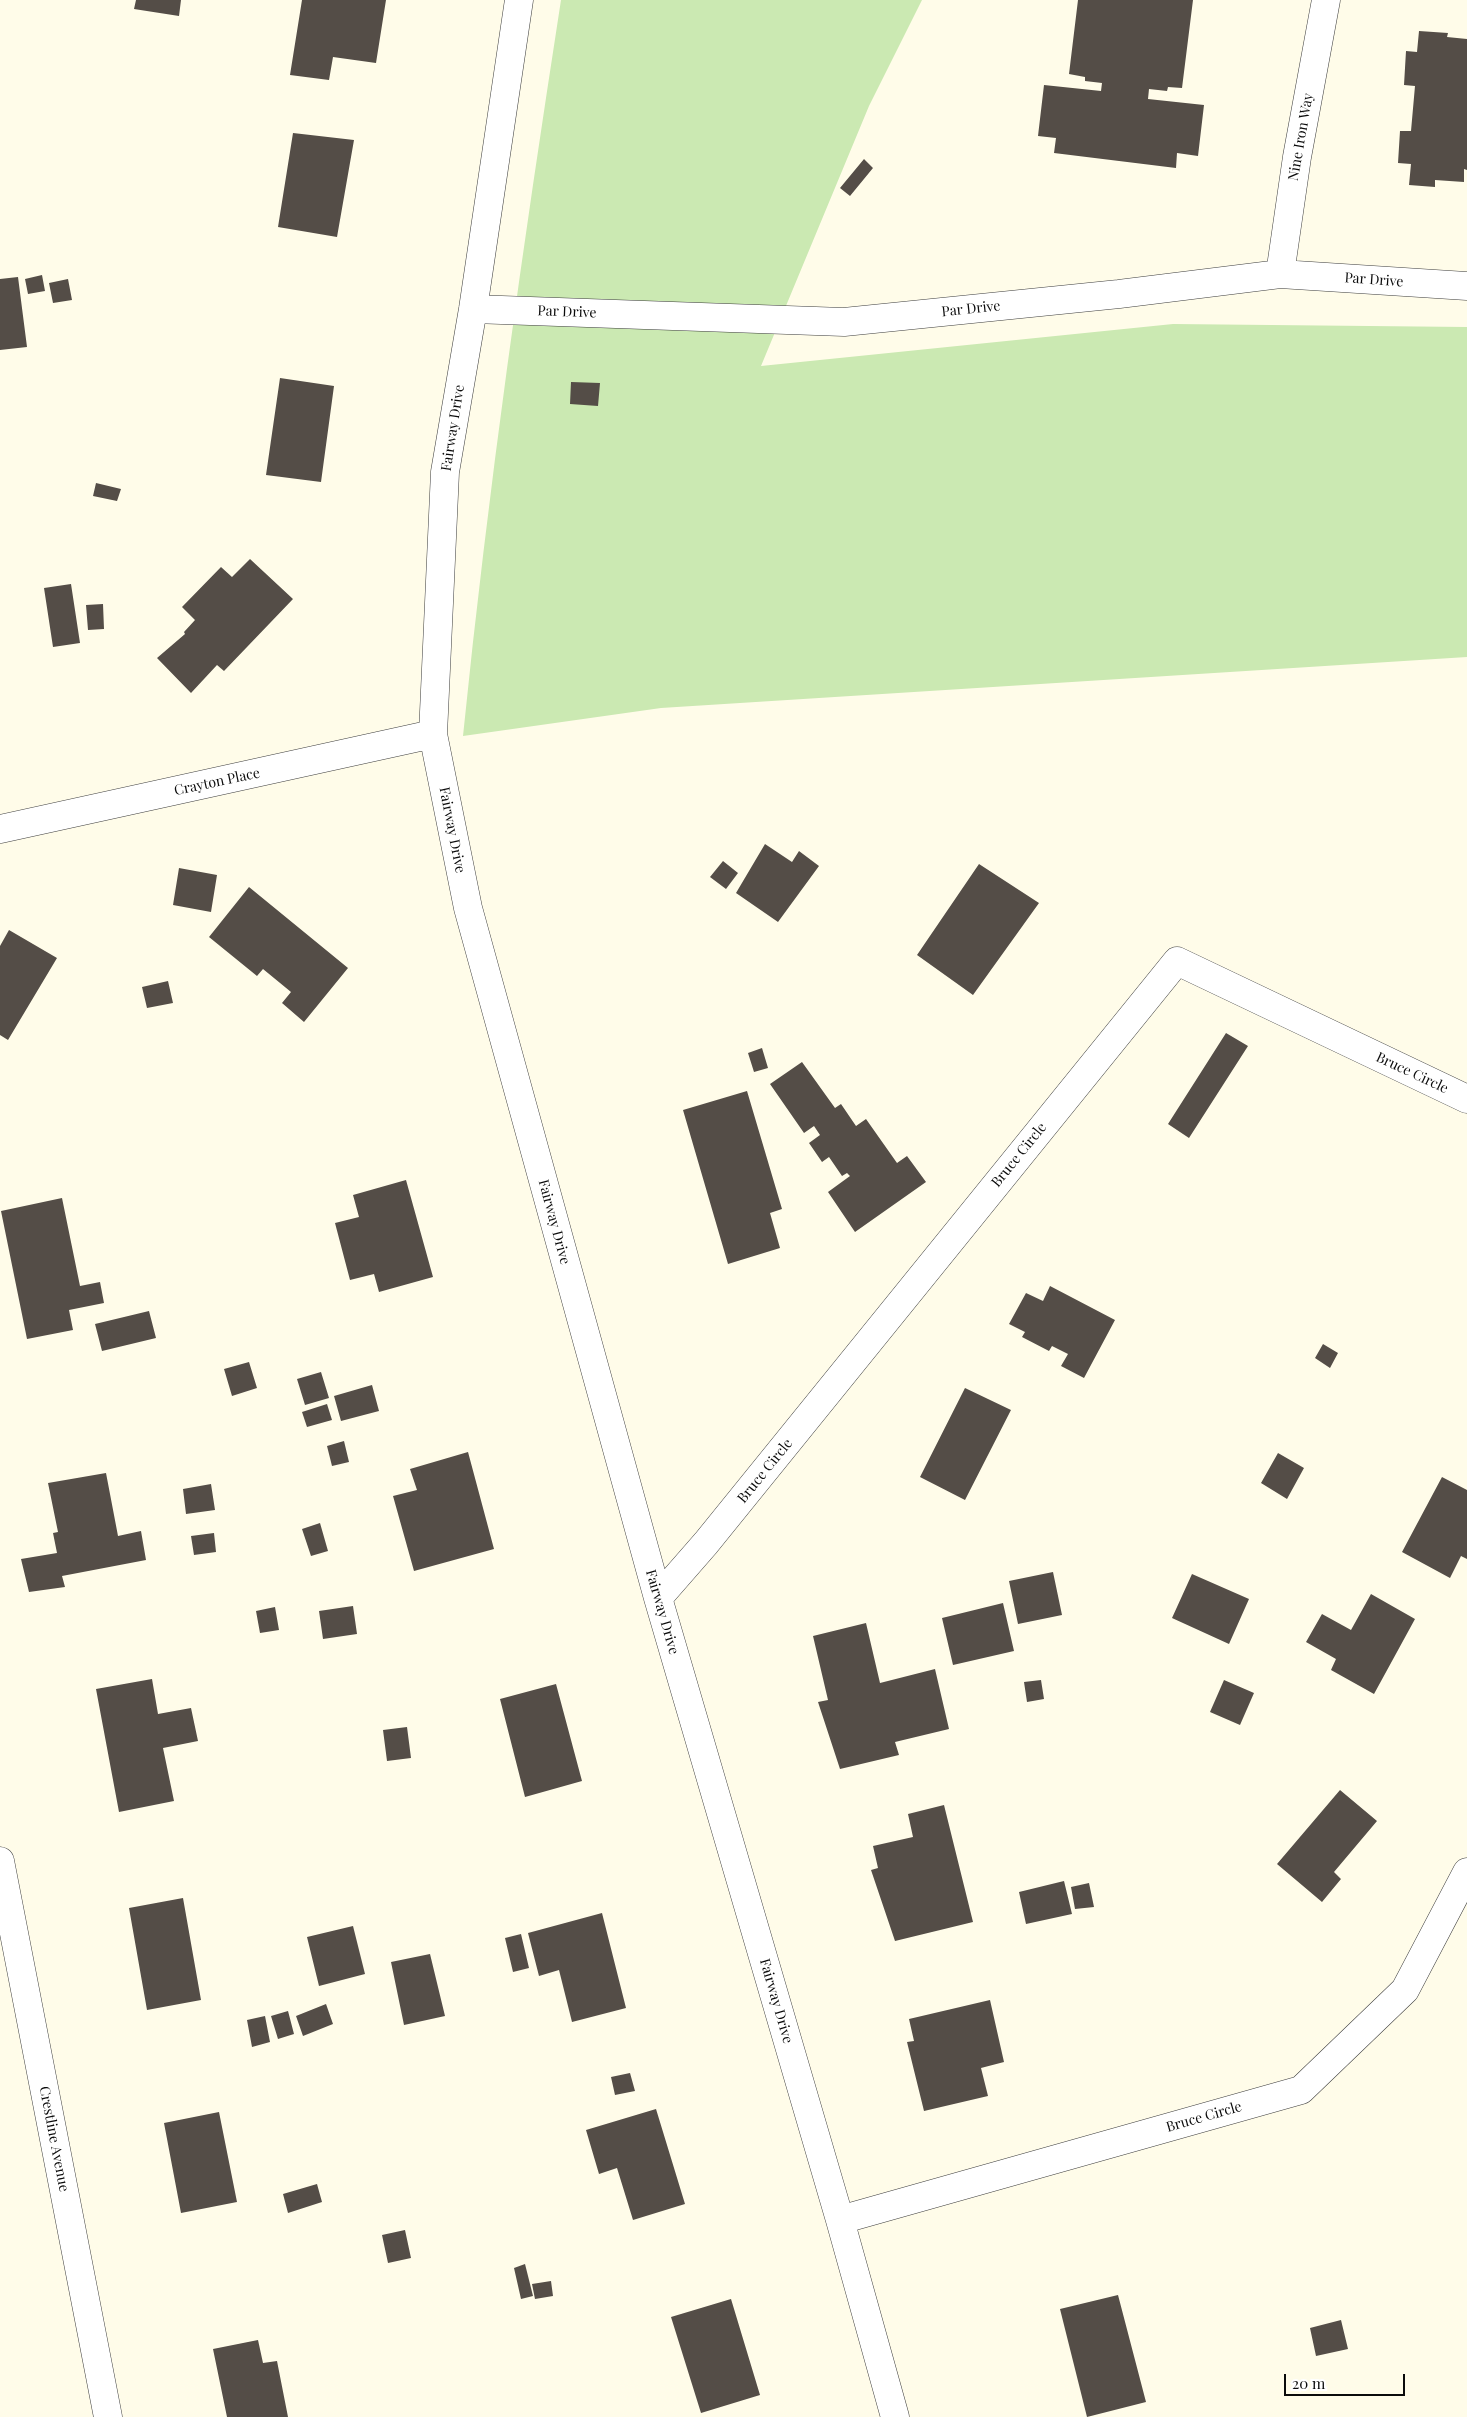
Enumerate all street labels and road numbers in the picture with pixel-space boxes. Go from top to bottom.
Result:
street label: Nine Iron Way [1285,92,1317,182]
street label: Par Drive [1344,270,1404,290]
street label: Par Drive [941,298,1001,320]
street label: Par Drive [537,303,597,321]
street label: Fairway Drive [438,383,468,473]
street label: Crayton Place [173,765,261,799]
street label: Fairway Drive [435,785,469,875]
street label: Bruce Circle [1373,1049,1451,1097]
street label: Bruce Circle [988,1119,1050,1191]
street label: Fairway Drive [535,1178,573,1266]
street label: Bruce Circle [734,1435,796,1507]
street label: Fairway Drive [642,1568,682,1656]
street label: Fairway Drive [756,1957,796,2045]
street label: Crestline Avenue [36,2085,72,2193]
street label: Bruce Circle [1164,2098,1244,2136]

